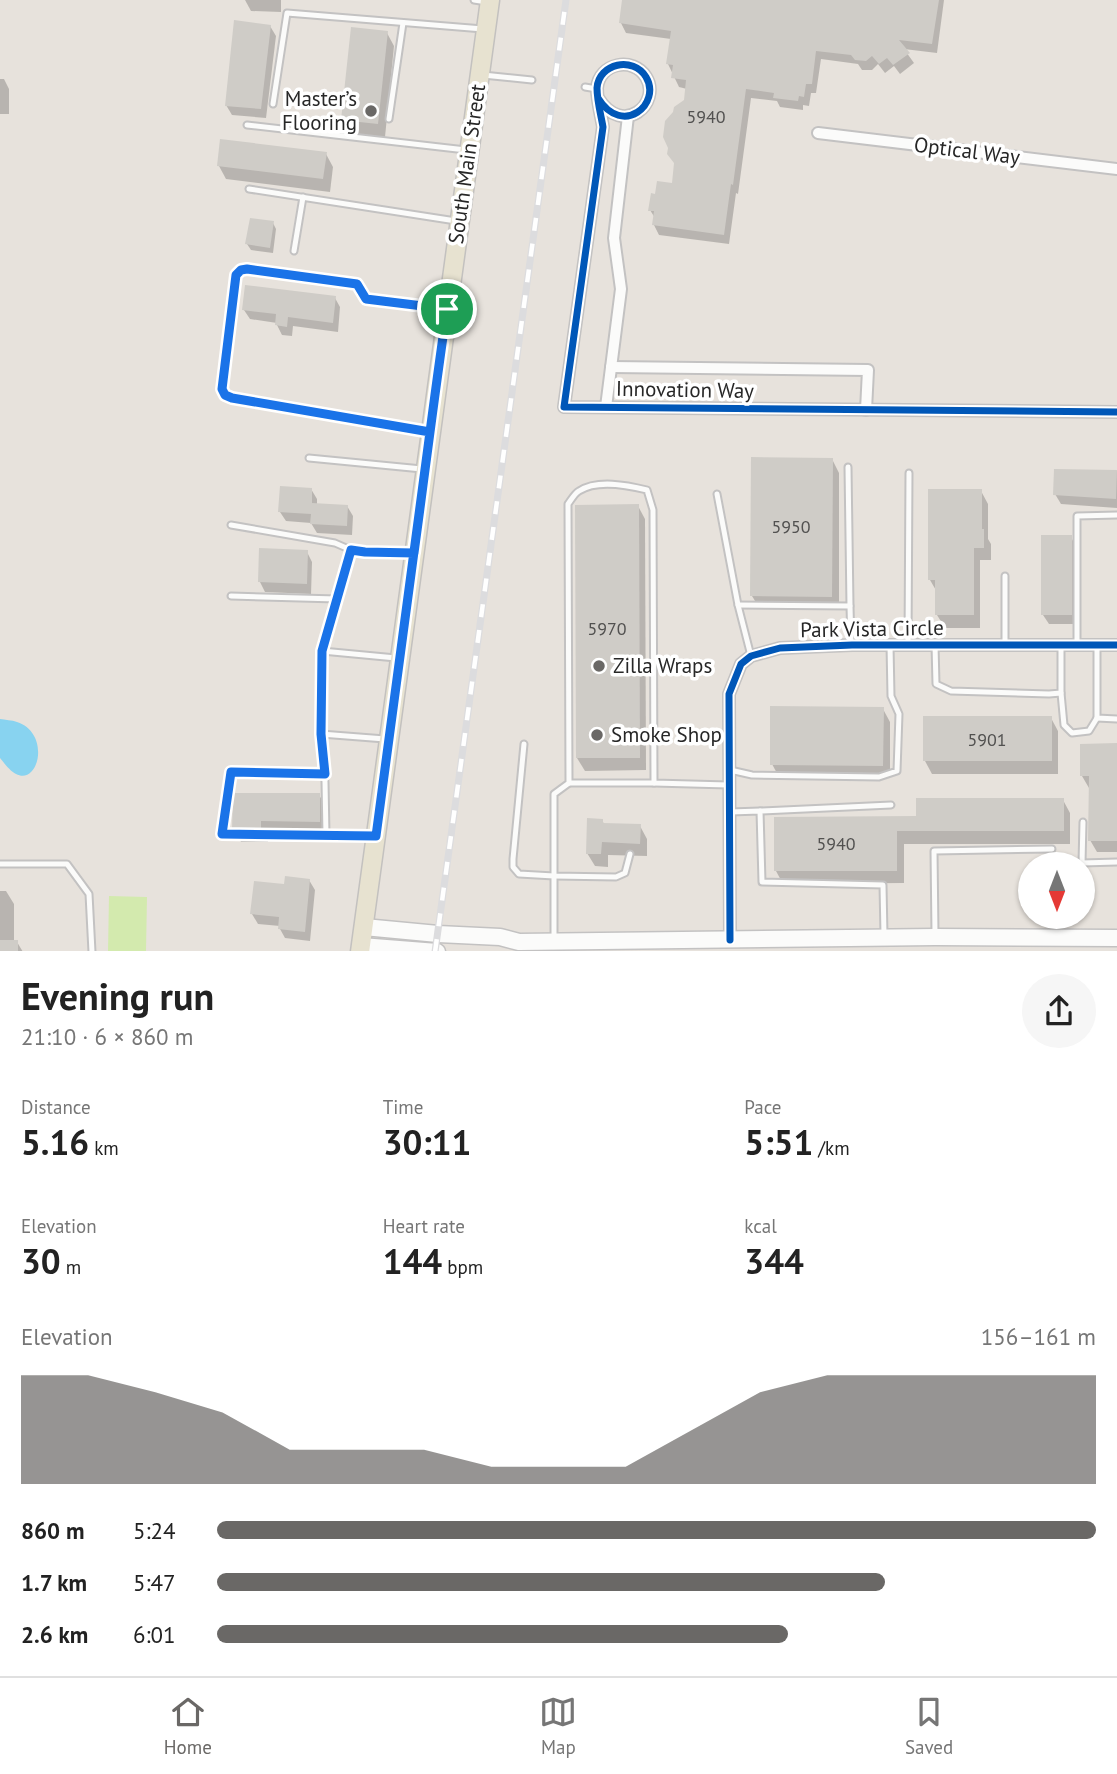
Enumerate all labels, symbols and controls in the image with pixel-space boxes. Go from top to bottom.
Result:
street label: South Main Street [442,82,491,246]
place label: Master’s Flooring [282,85,357,136]
marker: Master’s Flooring [363,103,379,119]
house number: 5940 [686,105,726,128]
street label: Optical Way [913,131,1022,170]
pin [417,279,477,339]
icon: arrive [428,290,466,328]
street label: Innovation Way [616,375,754,404]
house number: 5950 [771,515,811,538]
street label: Park Vista Circle [800,614,944,643]
house number: 5970 [587,617,627,640]
place label: Zilla Wraps [613,652,712,679]
marker: Zilla Wraps [591,658,607,674]
place label: Smoke Shop [611,721,722,748]
marker: Smoke Shop [589,727,605,743]
house number: 5901 [967,728,1007,751]
house number: 5940 [816,832,856,855]
north arrow [1018,852,1096,929]
map controls [1018,852,1095,929]
text: Evening run [21,971,214,1020]
button: share [1022,974,1096,1048]
text: 21:10 · 6 × 860 m [21,1022,193,1051]
text: Distance [21,1095,91,1119]
text: Time [383,1095,423,1119]
text: Pace [744,1095,782,1119]
text: 5.16 [21,1119,89,1165]
text: 30:11 [383,1119,471,1165]
text: 5:51 [744,1119,813,1165]
text: km [89,1136,119,1160]
text: /km [813,1136,850,1160]
text: Elevation [21,1214,97,1238]
text: Heart rate [383,1214,465,1238]
text: kcal [744,1214,777,1238]
text: 30 [21,1238,61,1284]
text: 144 [383,1238,442,1284]
text: 344 [744,1238,804,1284]
text: m [61,1255,81,1279]
text: bpm [442,1255,483,1279]
text: Elevation [21,1322,113,1351]
text: 156–161 m [981,1322,1096,1351]
text: 860 m [21,1516,84,1545]
text: 5:24 [133,1516,176,1545]
text: 1.7 km [21,1568,87,1597]
text: 5:47 [133,1568,176,1597]
text: 2.6 km [21,1620,88,1649]
text: 6:01 [133,1620,176,1649]
tab: Home [164,1693,212,1759]
tab: Map [539,1693,577,1759]
tab: Saved [905,1693,953,1759]

